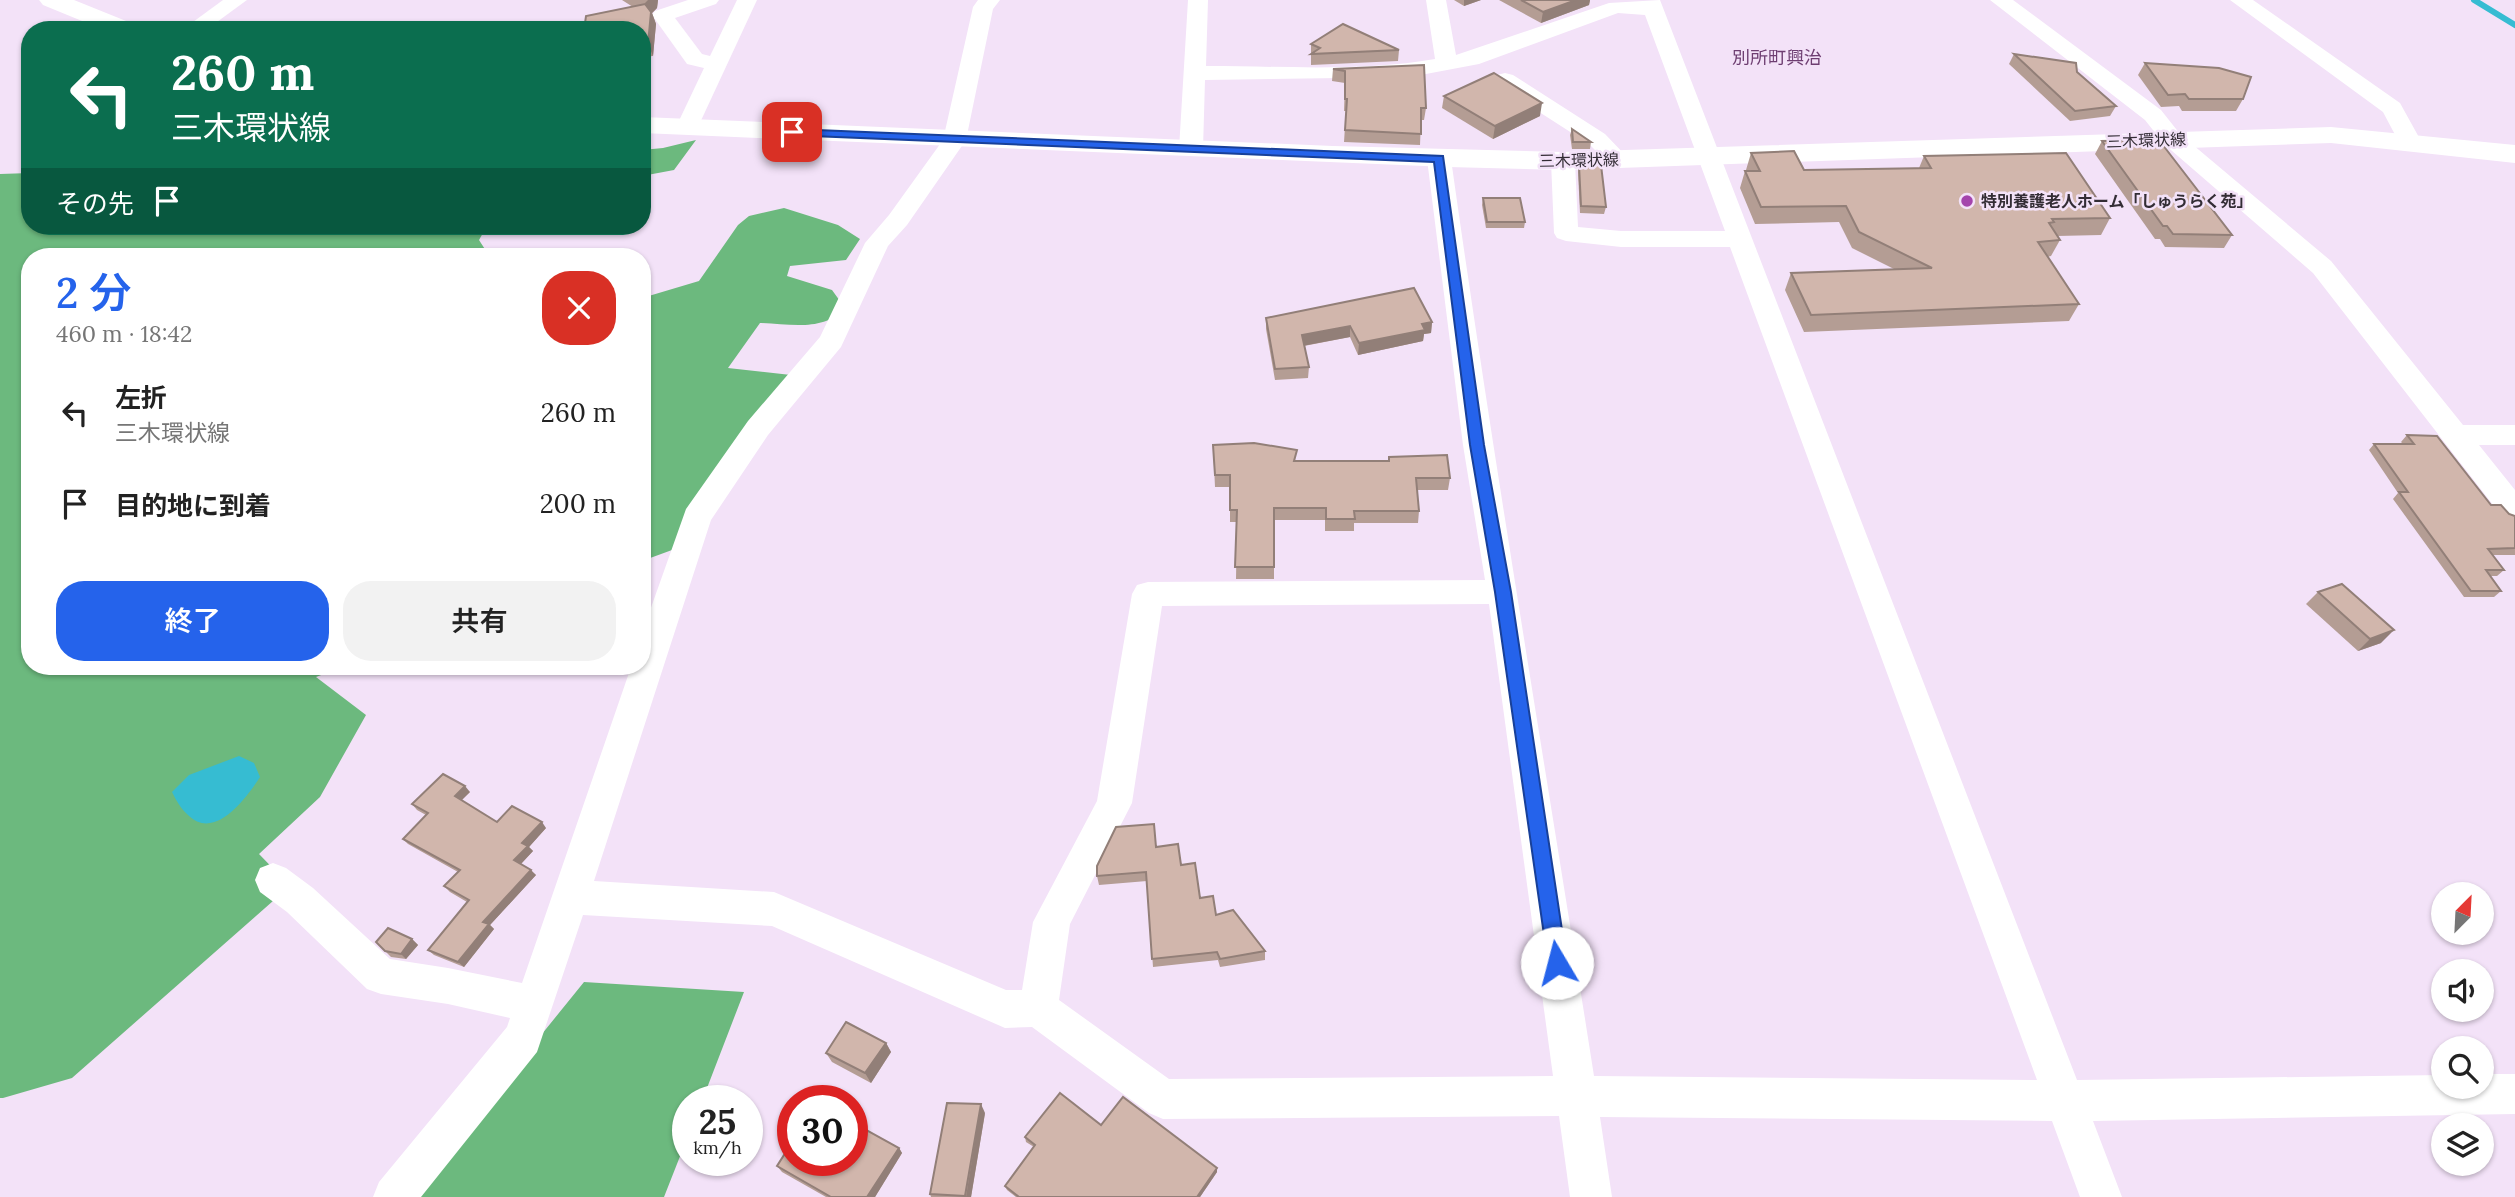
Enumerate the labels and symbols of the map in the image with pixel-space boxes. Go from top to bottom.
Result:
district label: 別所町興治 [1732,46,1822,69]
pin [762,102,822,162]
street label: 三木環状線 [2106,129,2186,151]
street label: 三木環状線 [1539,149,1619,171]
place label: 特別養護老人ホーム「しゅうらく苑」 [1981,191,2253,211]
marker: 特別養護老人ホーム「しゅうらく苑」 [1959,193,1975,209]
north arrow [2431,882,2494,945]
position arrow [1520,926,1594,1000]
speed limit sign: 30 [777,1085,868,1176]

